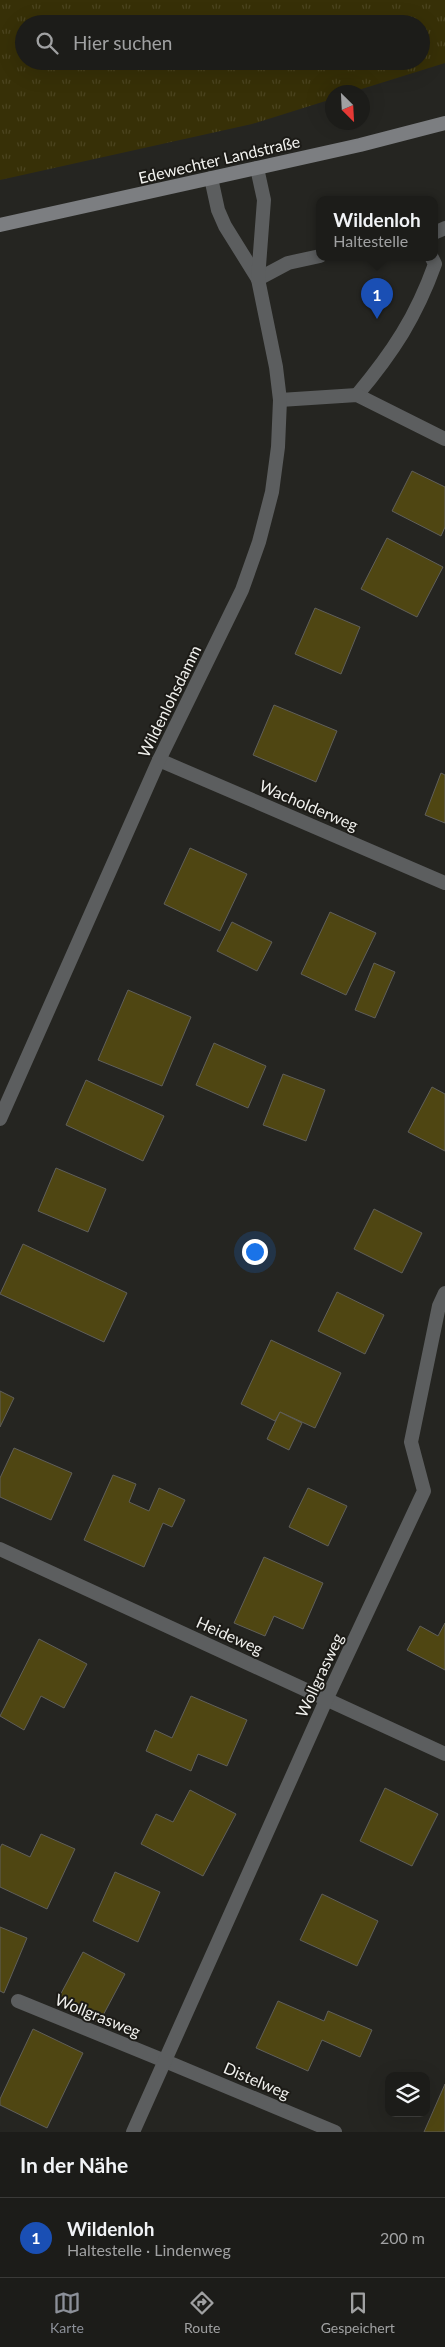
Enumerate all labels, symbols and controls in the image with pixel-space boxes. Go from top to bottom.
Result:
search box [15,15,430,70]
icon: search [33,29,61,57]
text: Hier suchen [73,31,172,54]
north arrow [325,85,370,130]
street label: Edewechter Landstraße [136,131,302,187]
popup [316,196,438,261]
text: Wildenloh [333,208,421,231]
text: Haltestelle [333,231,408,250]
pin: 1 [361,278,393,319]
street label: Wildenlohsdamm [134,642,204,760]
street label: Wacholderweg [257,776,361,834]
your location [242,1239,268,1265]
street label: Heideweg [194,1612,266,1658]
street label: Wollgrasweg [291,1630,347,1720]
street label: Wollgrasweg [53,1989,143,2041]
street label: Distelweg [221,2058,293,2102]
map controls [385,2072,430,2117]
button: layers [385,2072,430,2117]
text: In der Nähe [20,2152,128,2177]
text: Wildenloh [67,2217,154,2240]
text: 1 [31,2228,41,2247]
text: 200 m [380,2228,425,2247]
text: Haltestelle · Lindenweg [67,2240,231,2259]
tab: Karte [50,2289,84,2336]
tab: Route [184,2289,220,2336]
tab: Gespeichert [321,2289,395,2336]

